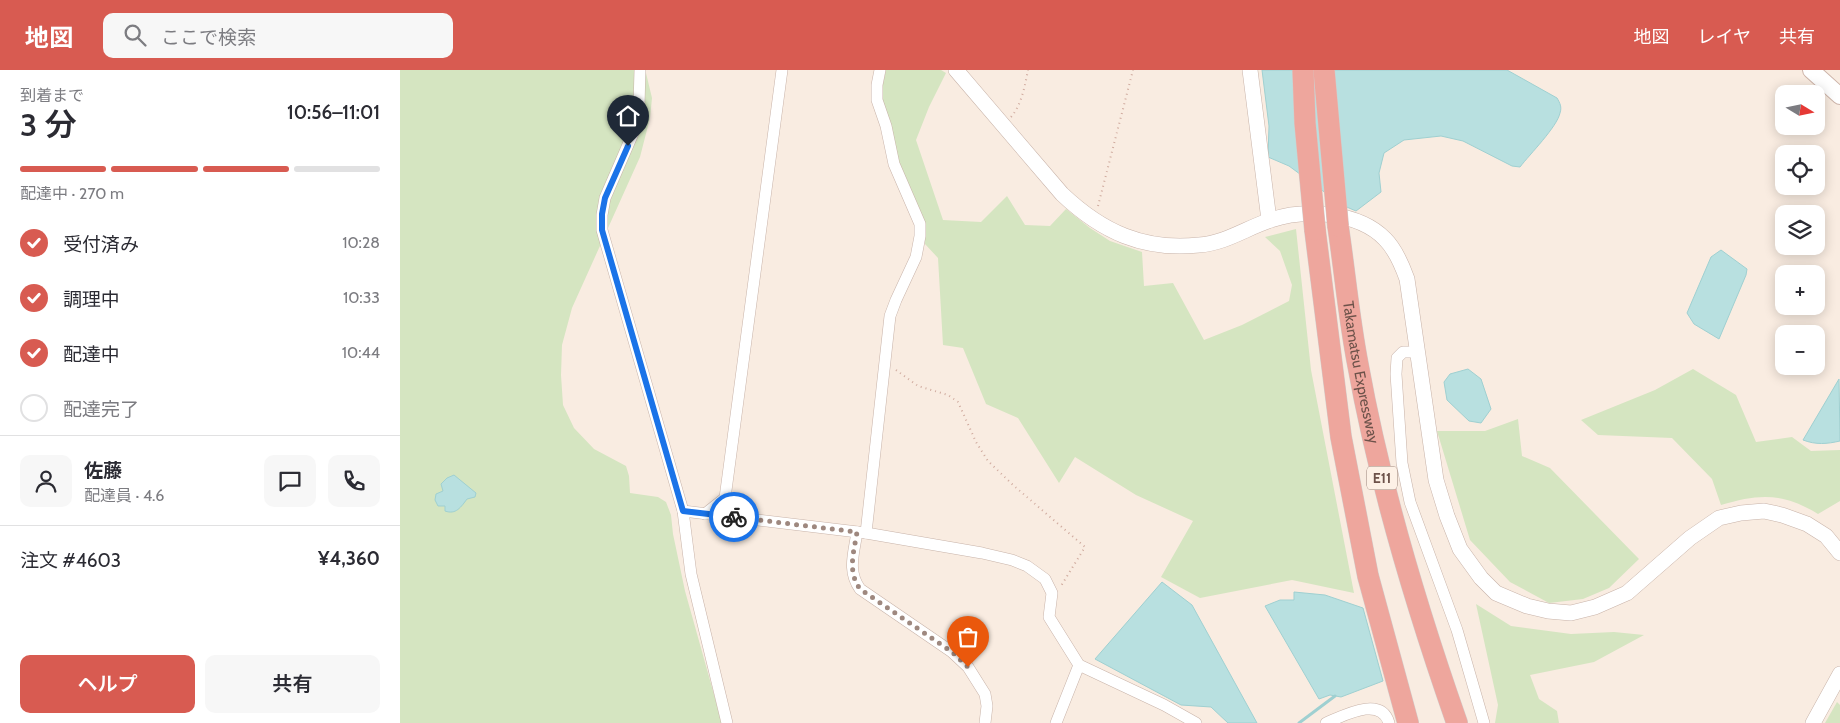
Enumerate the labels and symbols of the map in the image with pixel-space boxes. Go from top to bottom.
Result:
north arrow [1775,85,1825,135]
pin [607,95,649,146]
street label: Takamatsu Expressway [1339,300,1383,446]
road number: E11 [1367,466,1397,489]
courier [709,492,759,542]
pin [947,616,989,667]

